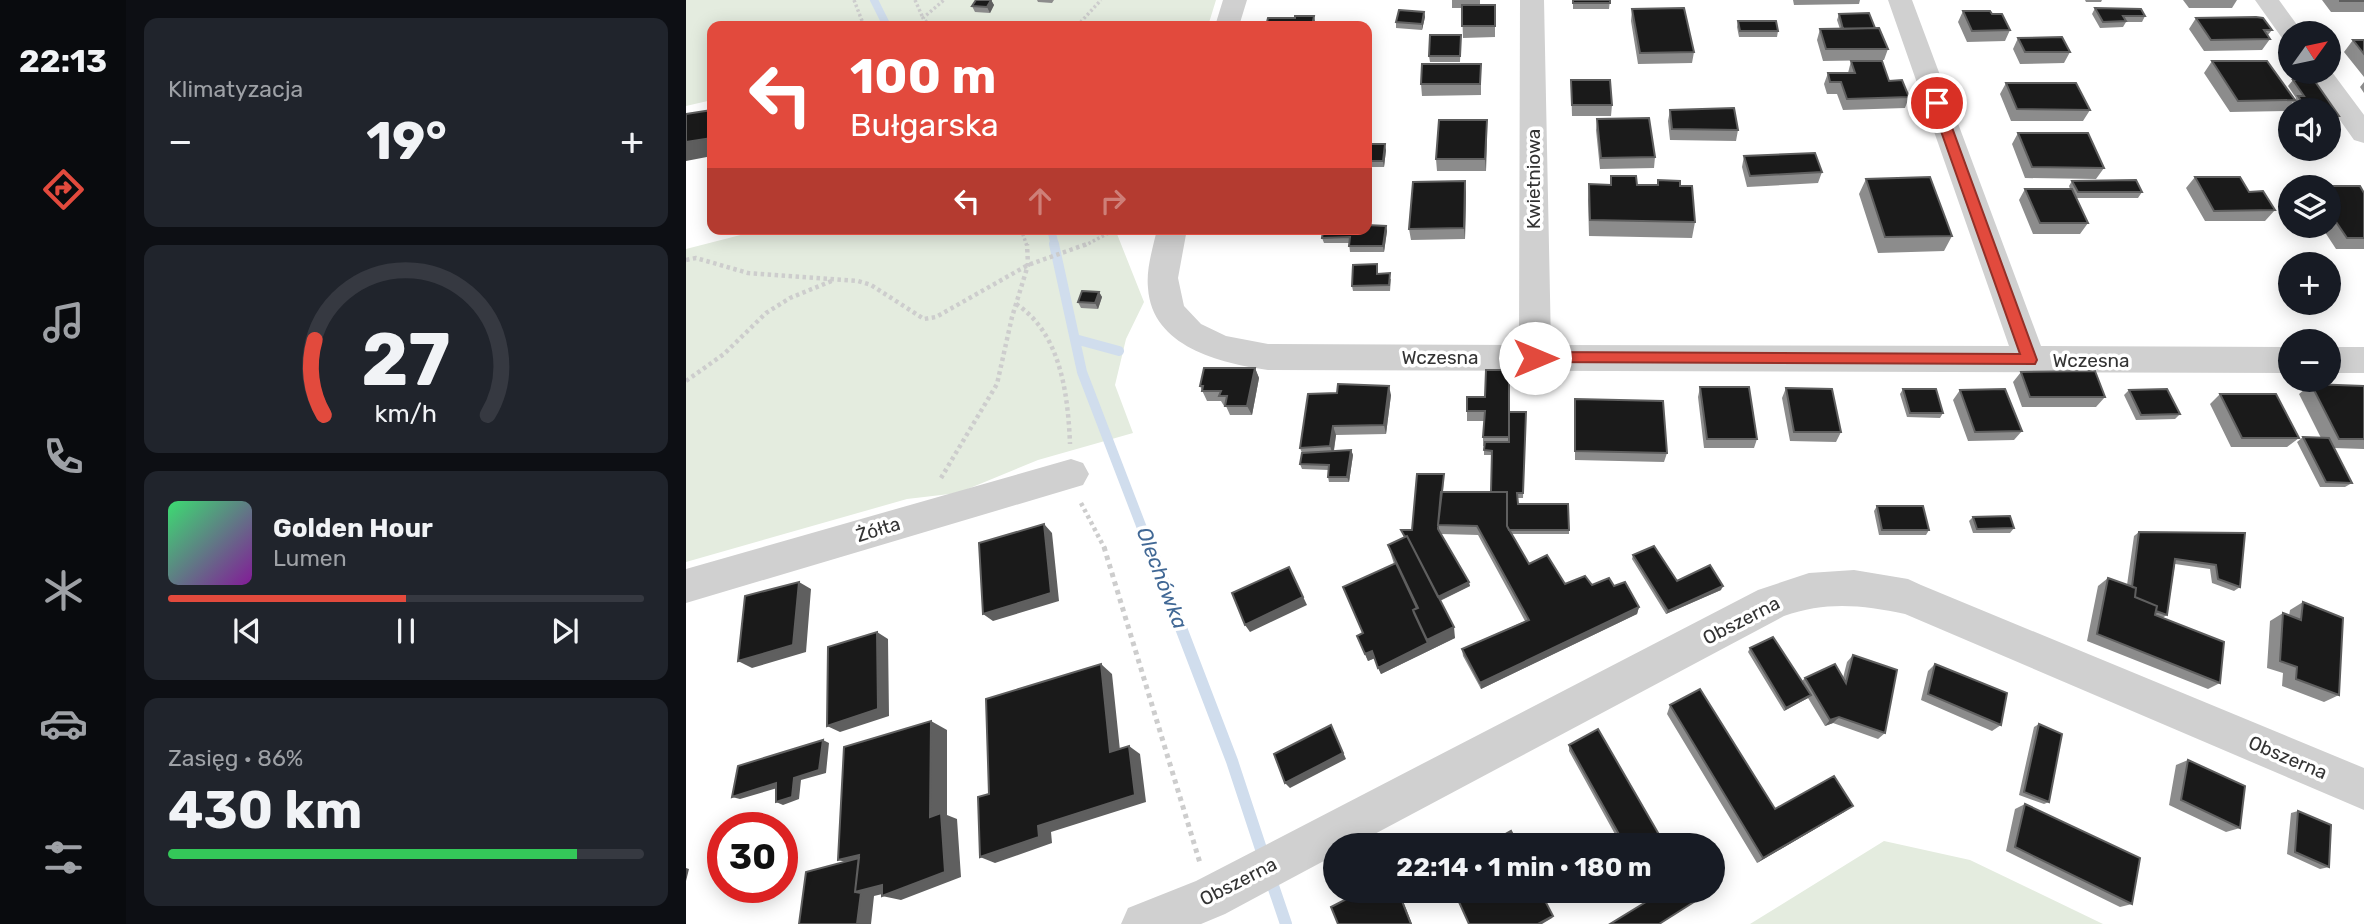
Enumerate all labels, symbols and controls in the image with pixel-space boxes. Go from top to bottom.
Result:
north arrow [2278,21,2342,84]
map controls [2278,21,2341,392]
text: 22:13 [19,42,107,80]
text: 100 m [850,47,996,105]
icon: left [735,49,826,140]
pin [1907,73,1967,133]
text: Klimatyzacja [168,75,303,103]
icon: arrive [1918,84,1956,122]
button: sound [2278,98,2341,161]
text: Bułgarska [850,106,999,144]
text: 19° [366,110,447,172]
text: − [168,118,193,164]
text: + [620,118,644,164]
street label: Kwietniowa [1522,129,1545,229]
icon: directions [39,165,88,214]
button: layers [2278,175,2341,238]
icon: left [948,182,986,220]
icon: ahead [1021,182,1059,220]
icon: right [1094,182,1132,220]
button: + [2278,252,2341,315]
icon: music [39,298,88,347]
text: 27 [361,317,451,403]
position arrow [1498,321,1572,395]
button: − [2278,329,2341,392]
street label: Wczesna [1401,346,1479,369]
street label: Wczesna [2052,349,2130,372]
text: km/h [375,399,437,428]
icon: phone [39,432,88,481]
street label: Żółta [853,512,903,547]
text: Golden Hour [273,513,433,544]
water label: Olechówka [1132,523,1193,632]
text: Lumen [273,544,347,572]
icon: climate [39,566,88,615]
street label: Obszerna [1699,591,1784,650]
icon: previous [228,612,266,650]
icon: pause [387,612,425,650]
icon: next [546,612,584,650]
icon: car [39,699,88,748]
street label: Obszerna [2245,731,2331,784]
text: Zasięg · 86% [168,744,303,772]
text: 430 km [168,779,362,841]
speed limit sign: 30 [707,812,798,903]
icon: filters [39,833,88,882]
street label: Obszerna [1196,852,1281,911]
text: 22:14 · 1 min · 180 m [1396,852,1652,883]

